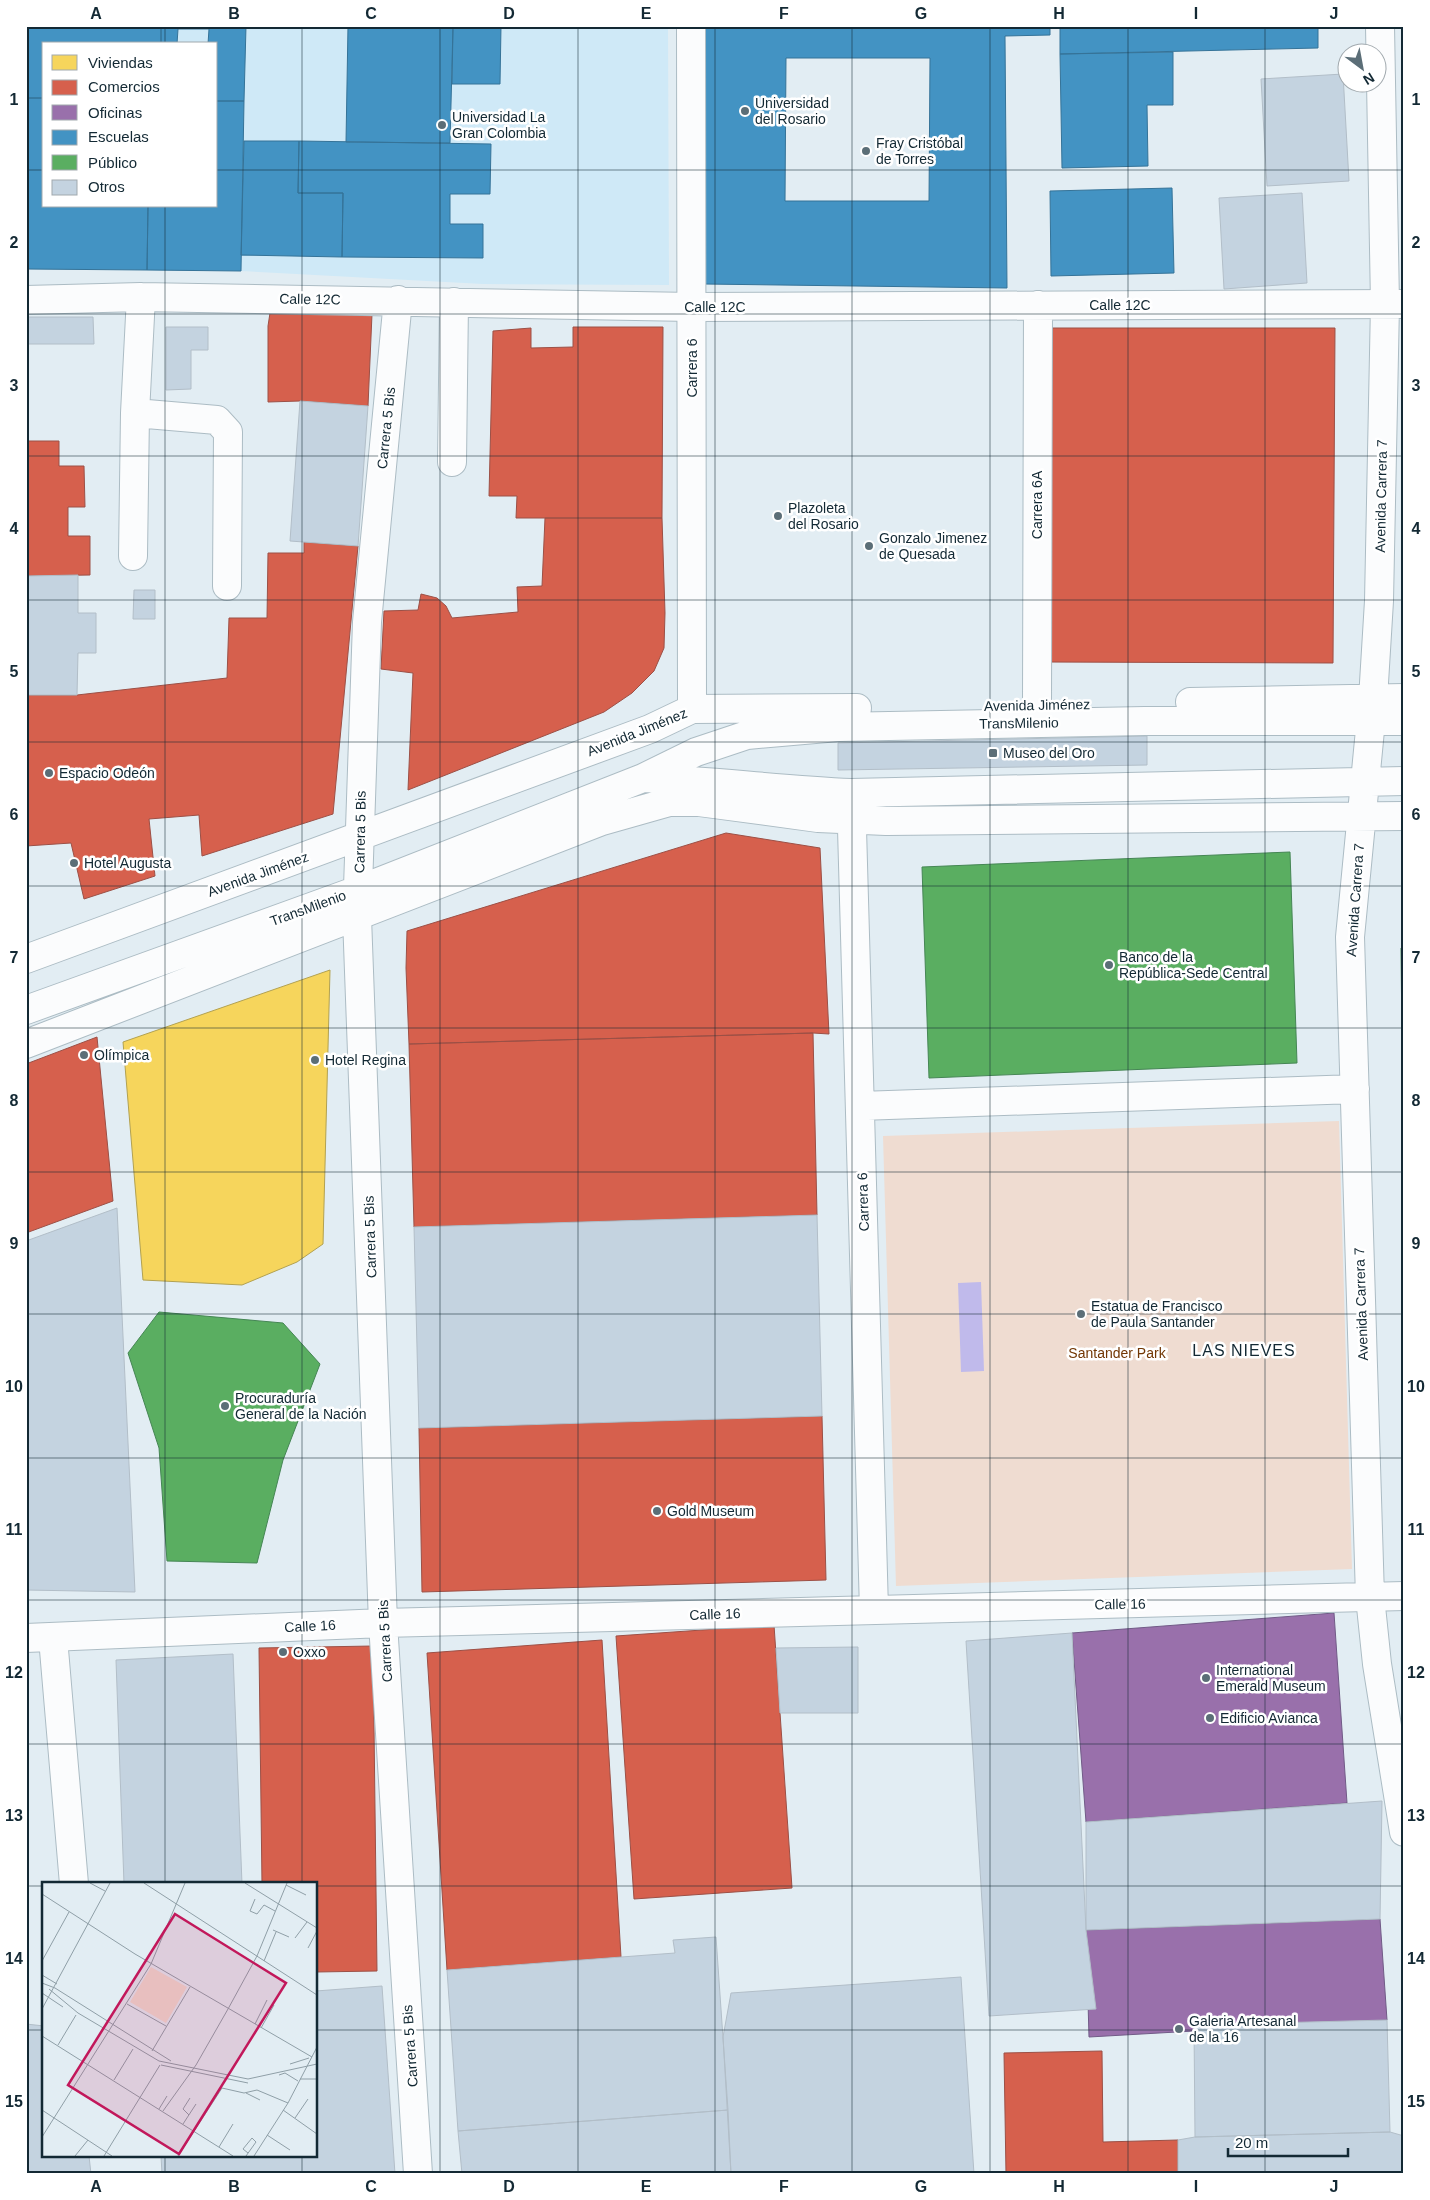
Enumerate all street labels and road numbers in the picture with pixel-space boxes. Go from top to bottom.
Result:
street label: Calle 12C [279,290,341,308]
street label: Calle 12C [1089,297,1151,313]
street label: Calle 12C [684,299,746,315]
street label: Carrera 6 [684,338,700,398]
street label: Carrera 5 Bis [374,386,398,470]
street label: Avenida Carrera 7 [1372,439,1390,553]
street label: Carrera 6A [1029,470,1045,539]
street label: Avenida Jiménez [984,696,1090,714]
street label: Avenida Jiménez [585,705,689,759]
street label: TransMilenio [979,714,1059,732]
street label: Carrera 5 Bis [351,791,369,873]
street label: Avenida Carrera 7 [1343,843,1367,957]
street label: Avenida Jiménez [205,848,311,900]
street label: TransMilenio [268,887,348,929]
street label: Carrera 6 [854,1172,872,1232]
street label: Carrera 5 Bis [361,1196,379,1278]
street label: Avenida Carrera 7 [1351,1247,1371,1361]
street label: Calle 16 [1094,1596,1146,1612]
street label: Carrera 5 Bis [375,1599,395,1683]
street label: Calle 16 [689,1605,741,1623]
street label: Calle 16 [284,1617,336,1635]
street label: Carrera 5 Bis [399,2004,421,2088]

